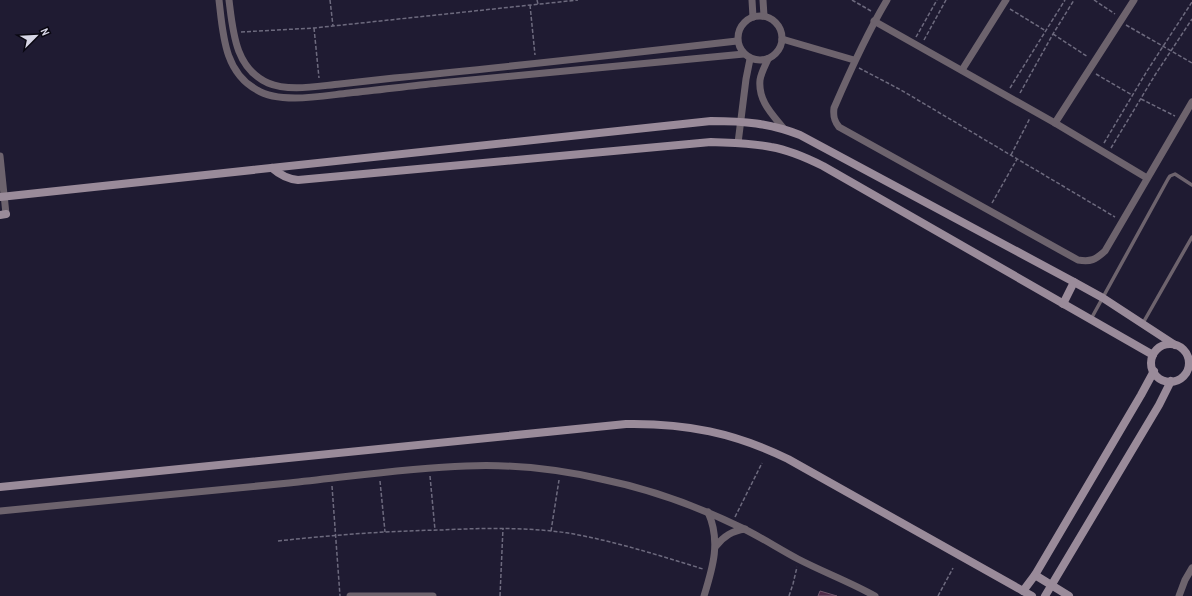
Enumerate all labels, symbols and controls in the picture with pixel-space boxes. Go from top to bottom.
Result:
north arrow [16,16,56,56]
text: N [37,26,53,38]

